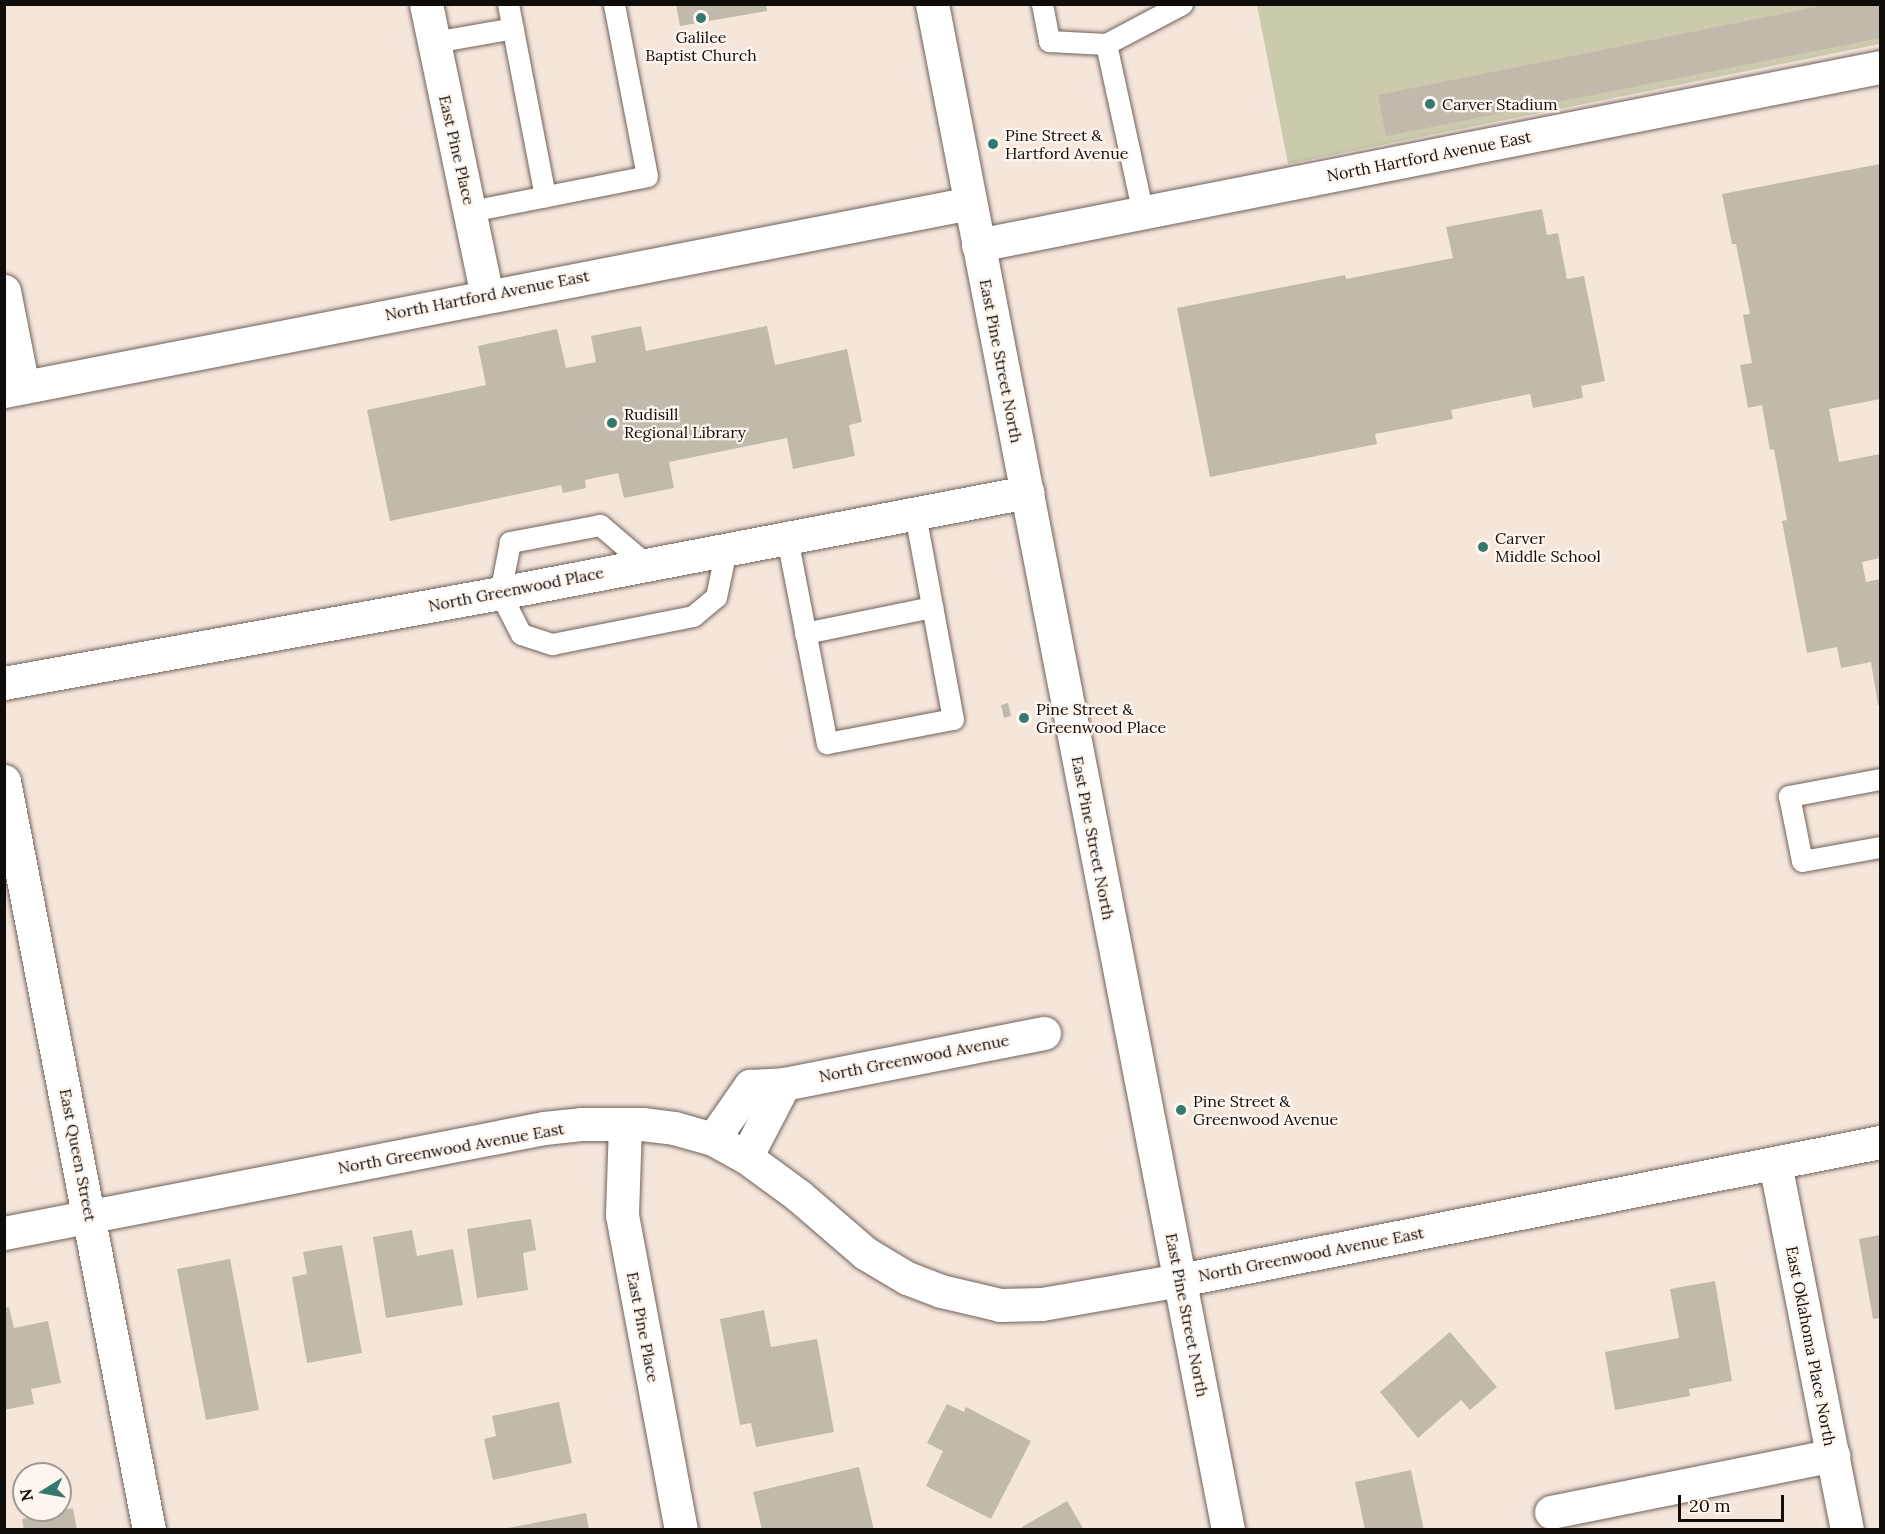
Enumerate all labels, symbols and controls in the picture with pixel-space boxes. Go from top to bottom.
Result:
marker: Galilee Baptist Church [694,11,708,25]
place label: Galilee Baptist Church [645,27,757,65]
street label: East Pine Place [435,93,479,207]
place label: Carver Stadium [1442,94,1558,114]
marker: Carver Stadium [1423,97,1437,111]
place label: Pine Street & Hartford Avenue [1005,125,1128,163]
street label: North Hartford Avenue East [1325,127,1533,185]
marker: Pine Street & Hartford Avenue [986,137,1000,151]
street label: North Hartford Avenue East [383,266,591,324]
street label: East Pine Street North [976,277,1026,445]
place label: Rudisill Regional Library [624,404,746,442]
marker: Rudisill Regional Library [605,416,619,430]
place label: Carver Middle School [1495,528,1601,566]
marker: Carver Middle School [1476,540,1490,554]
street label: North Greenwood Place [427,563,605,615]
place label: Pine Street & Greenwood Place [1036,699,1166,737]
marker: Pine Street & Greenwood Place [1017,711,1031,725]
street label: East Pine Street North [1068,754,1118,922]
street label: North Greenwood Avenue [817,1030,1011,1086]
street label: East Queen Street [56,1087,100,1223]
place label: Pine Street & Greenwood Avenue [1193,1091,1338,1129]
marker: Pine Street & Greenwood Avenue [1174,1103,1188,1117]
street label: North Greenwood Avenue East [336,1119,566,1177]
street label: North Greenwood Avenue East [1197,1223,1425,1285]
street label: East Pine Street North [1162,1231,1212,1399]
street label: East Oklahoma Place North [1782,1244,1840,1448]
street label: East Pine Place [623,1270,663,1384]
north arrow [12,1462,72,1522]
scale bar [1681,1483,1788,1521]
text: N [15,1487,37,1503]
text: 20 m [1689,1494,1731,1517]

